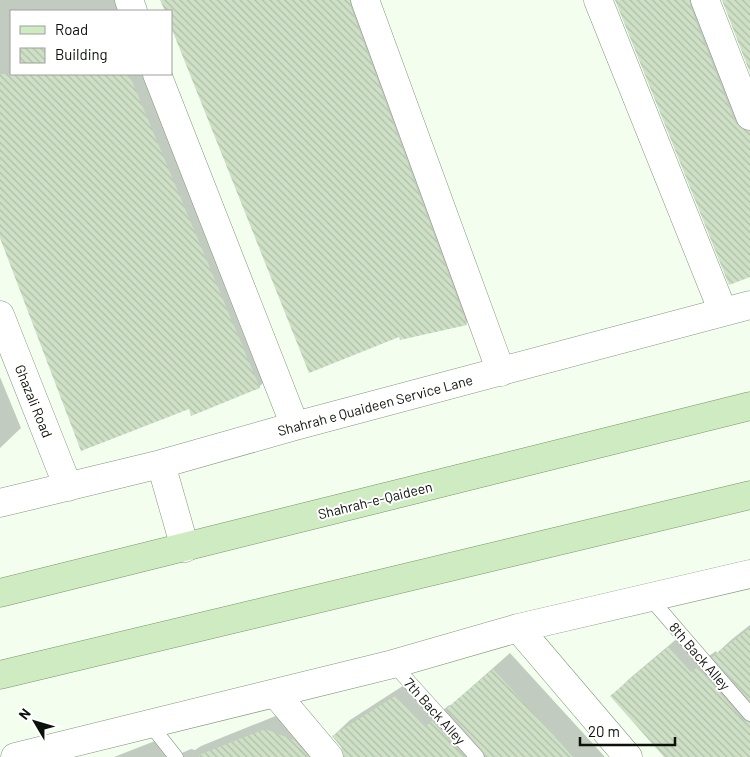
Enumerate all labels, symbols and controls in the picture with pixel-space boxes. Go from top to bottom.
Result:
legend [10,10,172,75]
text: Road [55,20,88,38]
text: Building [55,45,108,63]
street label: Ghazali Road [12,362,56,440]
street label: Shahrah e Quaideen Service Lane [276,371,474,439]
street label: Shahrah-e-Qaideen [316,478,434,522]
street label: 8th Back Alley [666,619,734,694]
street label: 7th Back Alley [401,674,470,748]
north arrow [10,697,60,747]
text: N [15,705,34,723]
scale bar [580,714,675,746]
text: 20 m [588,722,620,740]

